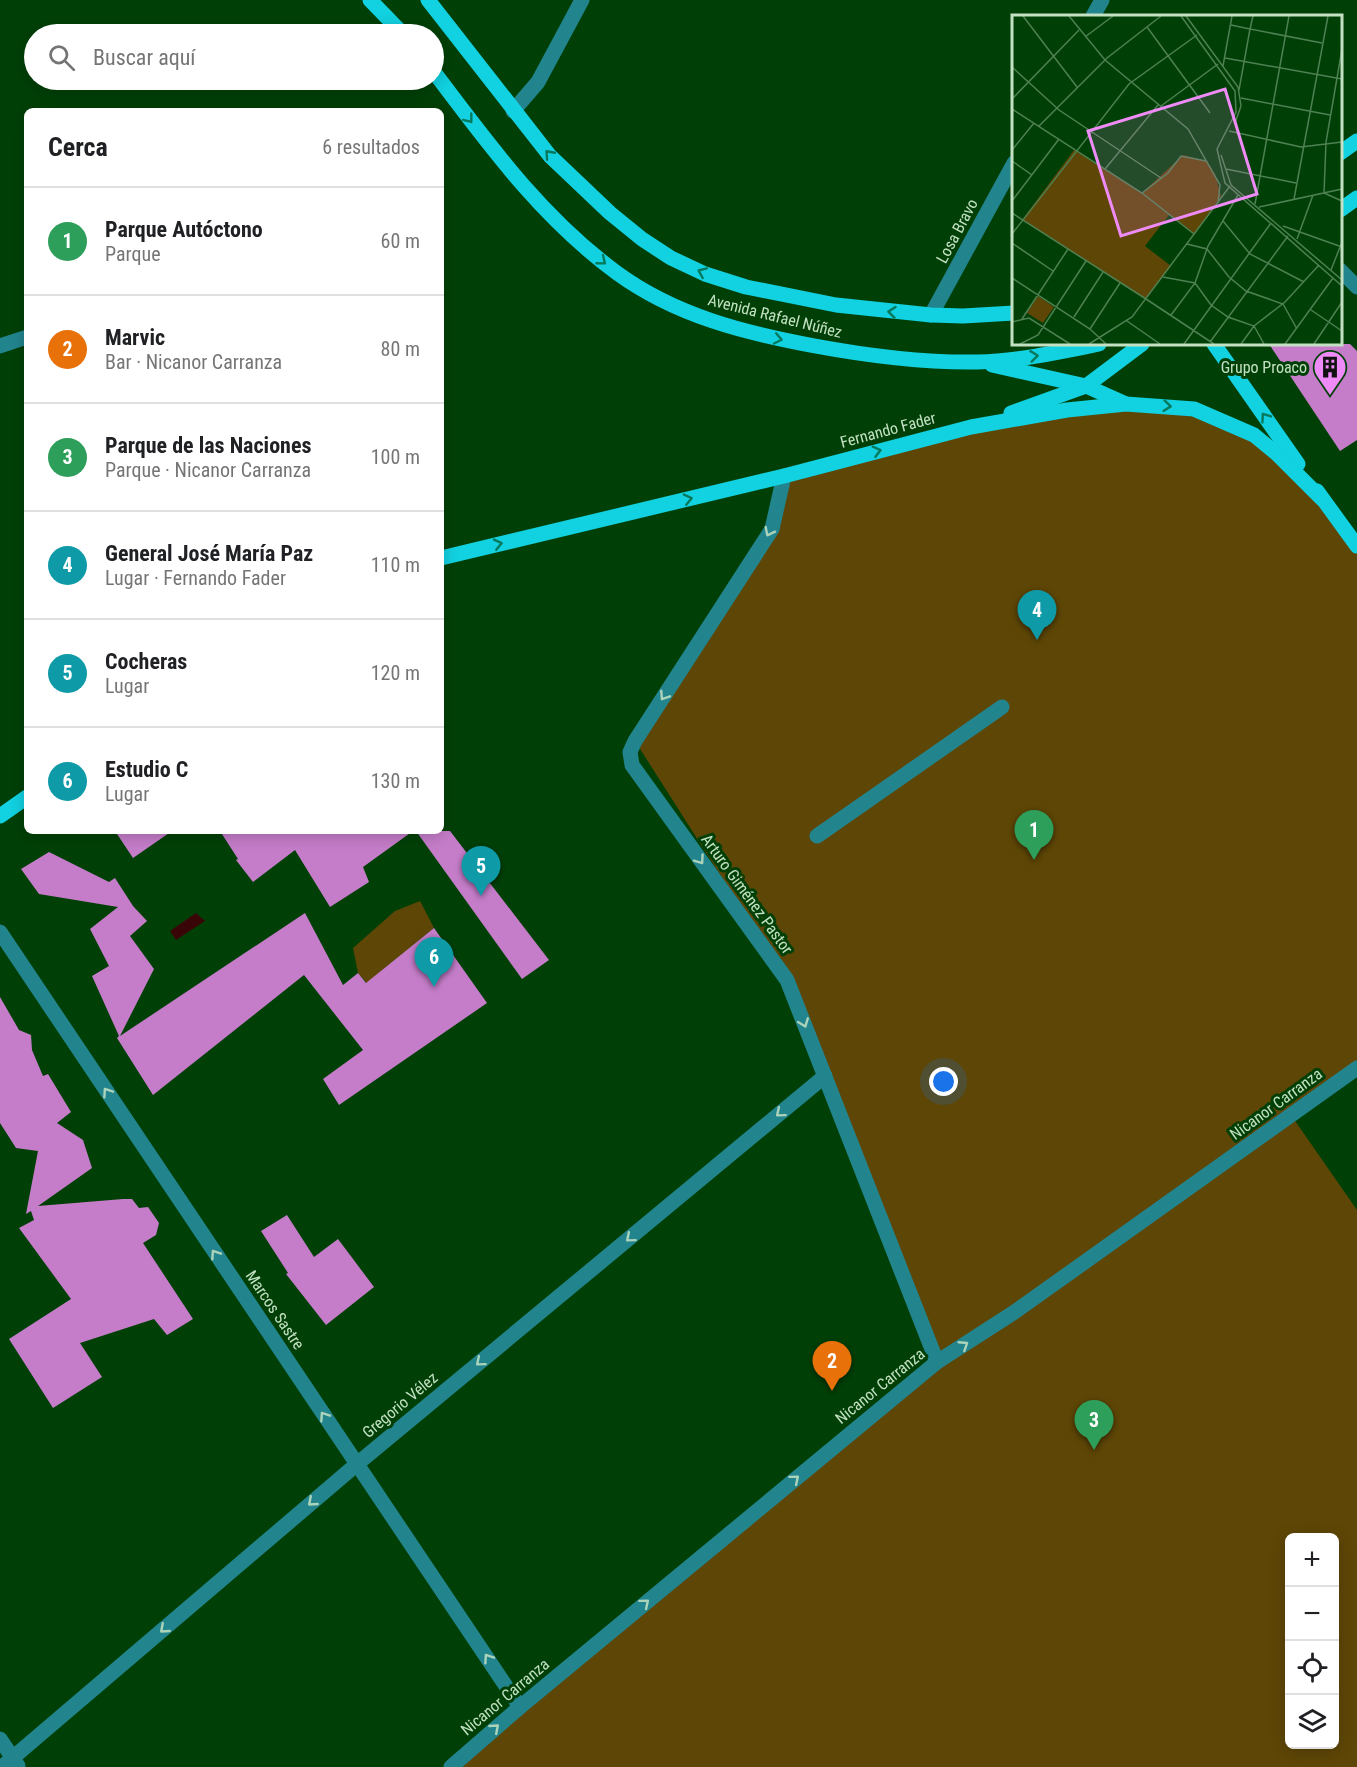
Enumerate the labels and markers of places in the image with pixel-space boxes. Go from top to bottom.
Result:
building icon: Grupo Proaco [1312,349,1348,396]
place label: Grupo Proaco [1221,358,1307,377]
pin: 4 [1018,590,1056,640]
pin: 1 [1014,810,1054,860]
pin: 5 [462,846,500,896]
pin: 6 [414,938,454,987]
pin: 2 [812,1342,852,1391]
pin: 3 [1074,1400,1114,1450]

